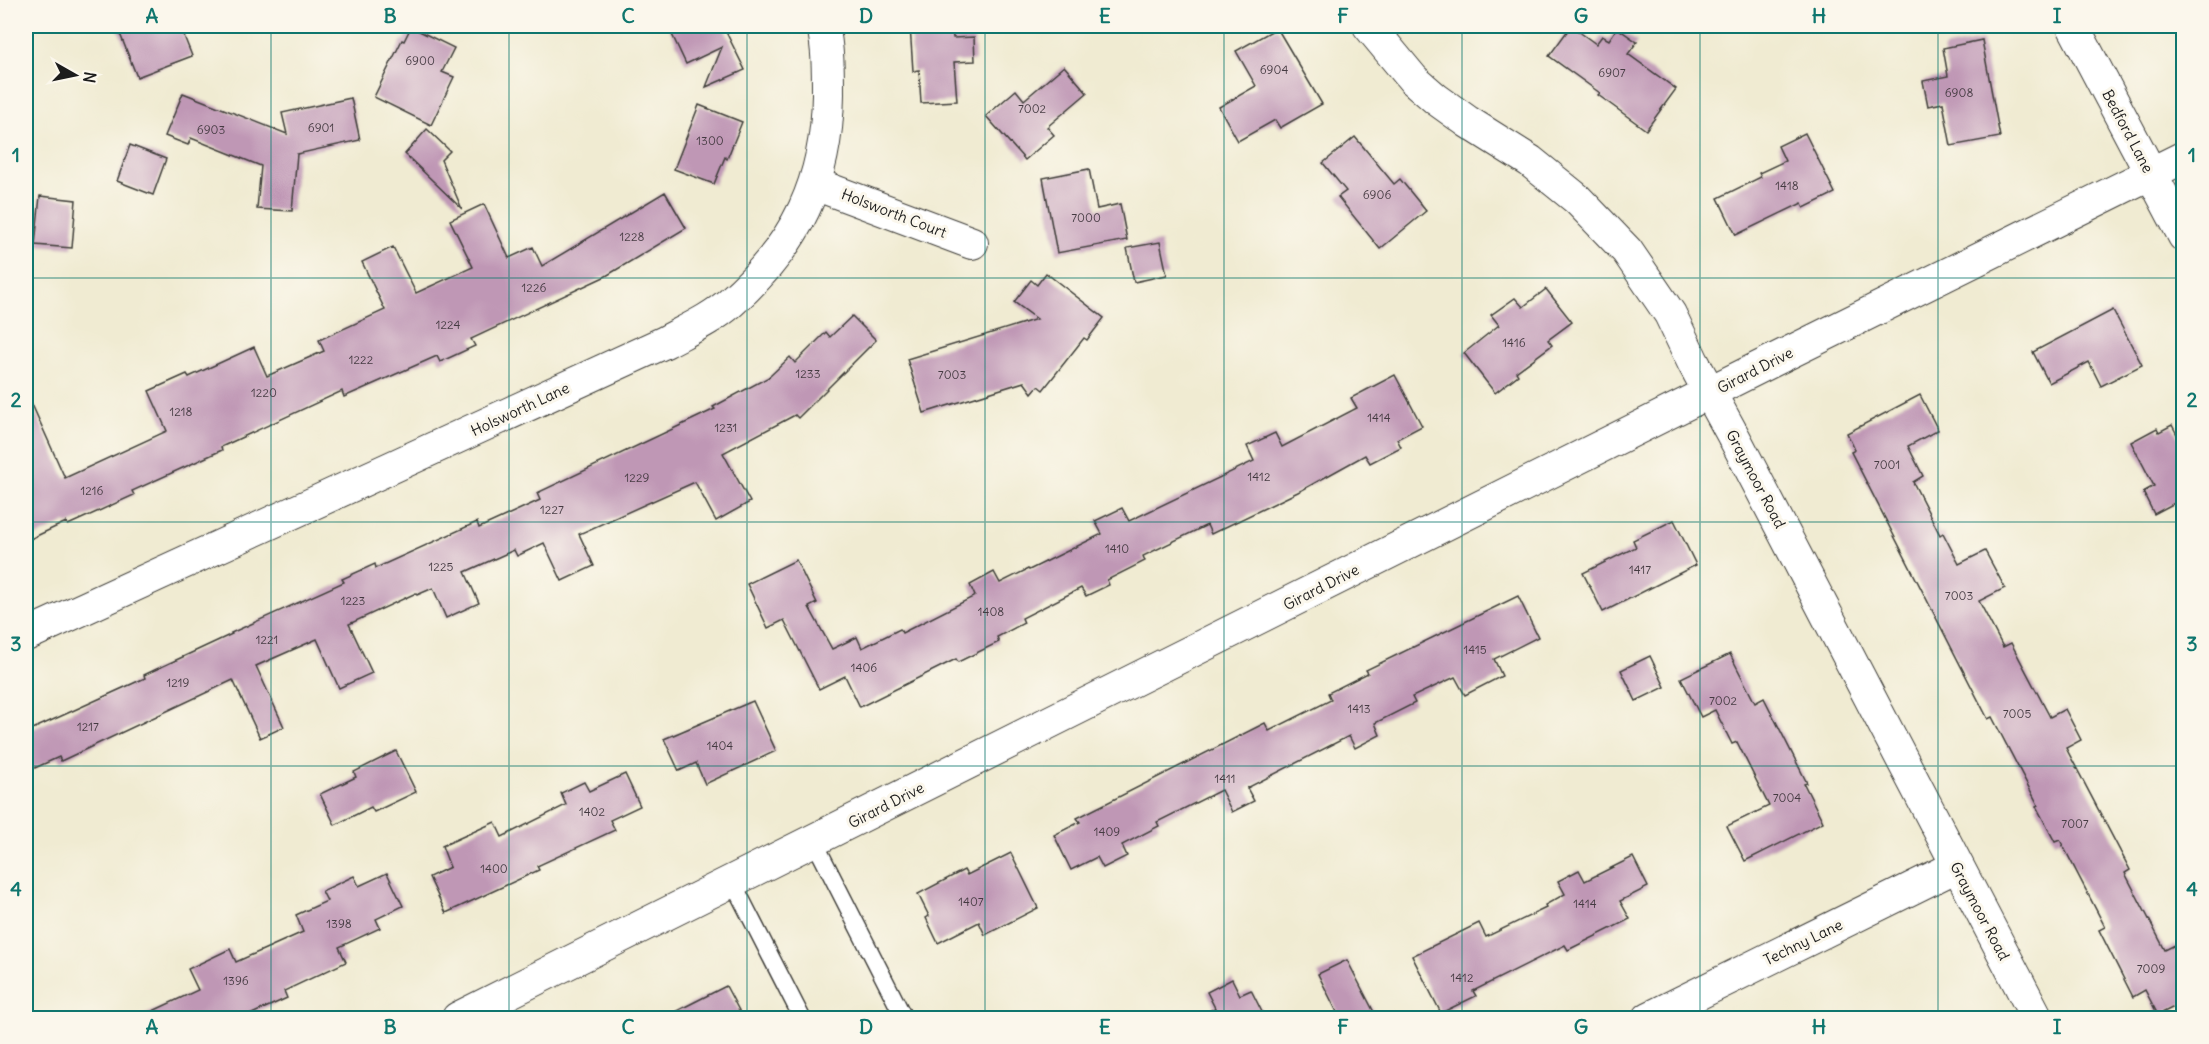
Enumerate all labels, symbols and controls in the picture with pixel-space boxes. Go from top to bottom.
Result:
text: A [146,3,159,28]
text: B [383,3,397,28]
text: C [621,3,635,28]
text: D [859,3,873,28]
text: E [1099,3,1111,28]
text: F [1337,3,1349,28]
text: G [1574,3,1588,28]
text: H [1812,3,1826,28]
text: I [2053,3,2062,28]
north arrow [45,45,105,105]
house number: 6900 [405,53,435,68]
house number: 6904 [1260,62,1288,77]
house number: 6907 [1598,65,1626,80]
text: N [79,70,101,84]
house number: 6908 [1945,85,1973,100]
street label: Bedford Lane [2098,86,2158,176]
house number: 7002 [1018,101,1047,116]
house number: 6901 [308,120,334,135]
house number: 6903 [197,122,225,137]
house number: 1300 [696,133,724,148]
text: 1 [12,142,20,167]
text: 1 [2188,142,2196,167]
house number: 1418 [1775,178,1799,193]
street label: Holsworth Court [839,184,949,242]
house number: 6906 [1363,187,1391,202]
house number: 7000 [1071,210,1101,225]
house number: 1228 [620,229,644,244]
house number: 1226 [522,280,546,295]
house number: 1224 [436,317,460,332]
house number: 1416 [1502,335,1526,350]
street label: Girard Drive [1714,343,1796,397]
house number: 1222 [349,352,374,367]
house number: 1233 [796,366,821,381]
house number: 7003 [938,367,966,382]
street label: Holsworth Lane [468,378,572,440]
house number: 1220 [251,385,277,400]
text: 2 [11,387,22,412]
text: 2 [2187,387,2198,412]
house number: 1218 [169,404,193,419]
house number: 1414 [1367,410,1391,425]
house number: 1231 [715,420,737,435]
street label: Graymoor Road [1722,427,1790,532]
house number: 7001 [1874,457,1900,472]
house number: 1412 [1248,469,1271,484]
house number: 1229 [625,470,650,485]
house number: 1216 [80,483,104,498]
house number: 1227 [540,502,564,517]
house number: 1410 [1105,541,1129,556]
house number: 1225 [429,559,454,574]
street label: Girard Drive [1280,560,1362,614]
house number: 1417 [1629,562,1651,577]
house number: 7003 [1945,588,1973,603]
house number: 1223 [341,593,366,608]
house number: 1408 [978,604,1004,619]
text: 3 [10,631,22,656]
text: 3 [2186,631,2198,656]
house number: 1221 [256,632,278,647]
house number: 1415 [1463,642,1487,657]
house number: 1406 [851,660,877,675]
house number: 1219 [166,675,190,690]
house number: 7002 [1709,693,1738,708]
house number: 1413 [1347,701,1371,716]
house number: 7005 [2003,706,2031,721]
house number: 1217 [77,719,99,734]
house number: 1404 [707,738,733,753]
house number: 1411 [1214,771,1236,786]
street label: Girard Drive [845,778,927,832]
house number: 7004 [1773,790,1801,805]
house number: 1402 [579,804,606,819]
house number: 7007 [2061,816,2089,831]
house number: 1409 [1094,824,1120,839]
street label: Graymoor Road [1946,859,2014,964]
house number: 1400 [480,861,508,876]
text: 4 [10,876,22,901]
text: 4 [2186,876,2198,901]
house number: 1407 [958,894,984,909]
house number: 1414 [1573,896,1597,911]
street label: Techny Lane [1761,915,1845,969]
house number: 1398 [326,916,352,931]
house number: 7009 [2137,961,2165,976]
house number: 1412 [1451,970,1474,985]
house number: 1396 [223,973,249,988]
text: A [146,1014,159,1039]
text: B [383,1014,397,1039]
text: C [621,1014,635,1039]
text: D [859,1014,873,1039]
text: E [1099,1014,1111,1039]
text: F [1337,1014,1349,1039]
text: G [1574,1014,1588,1039]
text: H [1812,1014,1826,1039]
text: I [2053,1014,2062,1039]

